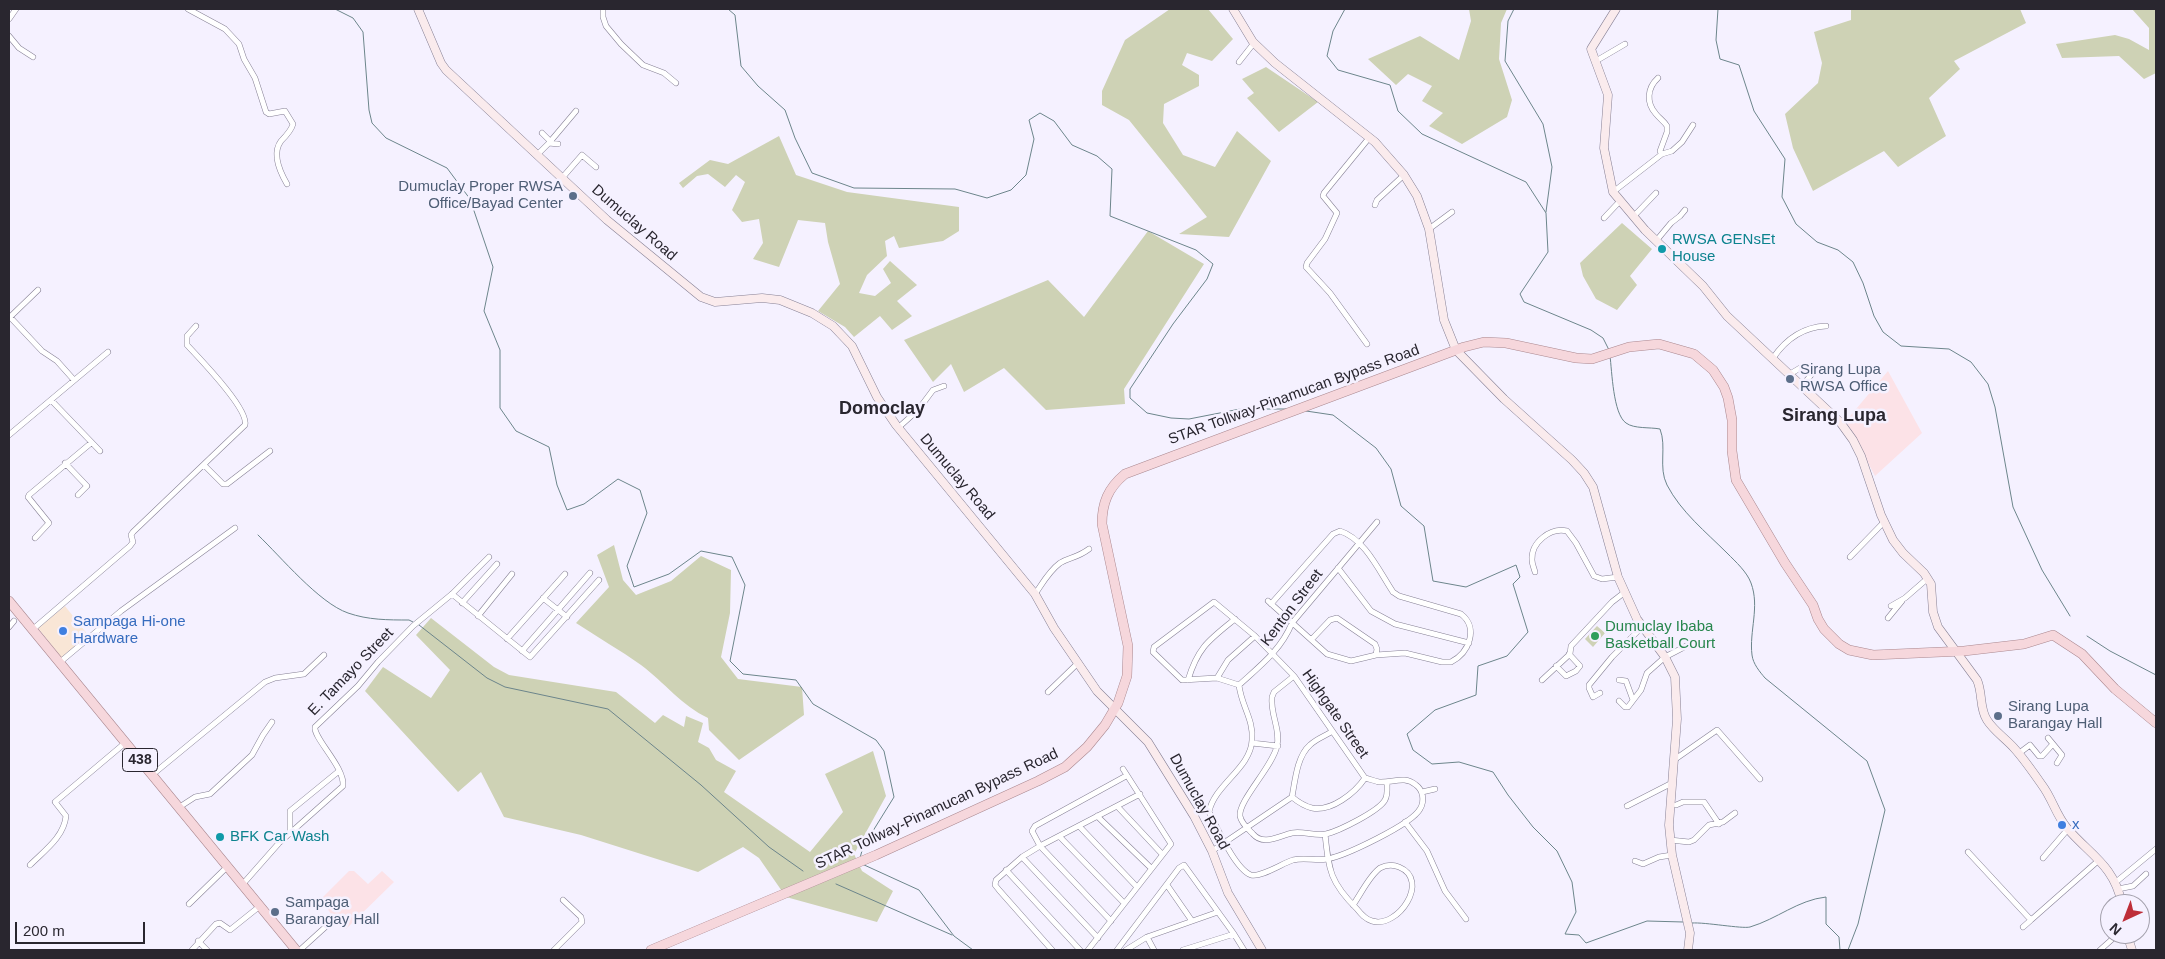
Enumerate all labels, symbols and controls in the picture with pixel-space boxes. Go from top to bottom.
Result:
place label: Dumuclay Proper RWSA Office/Bayad Center [398,178,563,213]
street label: Dumuclay Road [588,181,680,265]
marker: Dumuclay Proper RWSA Office/Bayad Center [567,190,579,202]
place label: RWSA GENsEt House [1672,231,1775,266]
marker: RWSA GENsEt House [1656,243,1668,255]
street label: STAR Tollway-Pinamucan Bypass Road [1166,341,1422,449]
place label: Sirang Lupa RWSA Office [1800,361,1888,396]
marker: Sirang Lupa RWSA Office [1784,373,1796,385]
district label: Domoclay [839,398,925,420]
district label: Sirang Lupa [1782,405,1886,427]
street label: Dumuclay Road [916,430,998,524]
street label: Kenton Street [1257,566,1327,650]
place label: Sampaga Hi-one Hardware [73,613,186,648]
place label: Dumuclay Ibaba Basketball Court [1605,618,1715,653]
street label: E. Tamayo Street [305,624,397,720]
marker: Sampaga Hi-one Hardware [57,625,69,637]
marker: Dumuclay Ibaba Basketball Court [1589,630,1601,642]
street label: Highgate Street [1298,666,1372,762]
place label: Sirang Lupa Barangay Hall [2008,698,2102,733]
marker: Sirang Lupa Barangay Hall [1992,710,2004,722]
street label: STAR Tollway-Pinamucan Bypass Road [813,745,1061,873]
road number: 438 [122,748,158,772]
street label: Dumuclay Road [1165,751,1233,853]
place label: x [2072,816,2080,834]
marker: x [2056,819,2068,831]
place label: BFK Car Wash [230,828,329,846]
marker: BFK Car Wash [214,831,226,843]
place label: Sampaga Barangay Hall [285,894,379,929]
north arrow [2100,894,2150,944]
marker: Sampaga Barangay Hall [269,906,281,918]
scale bar [18,912,148,944]
text: N [2106,920,2125,939]
text: 200 m [23,922,65,939]

